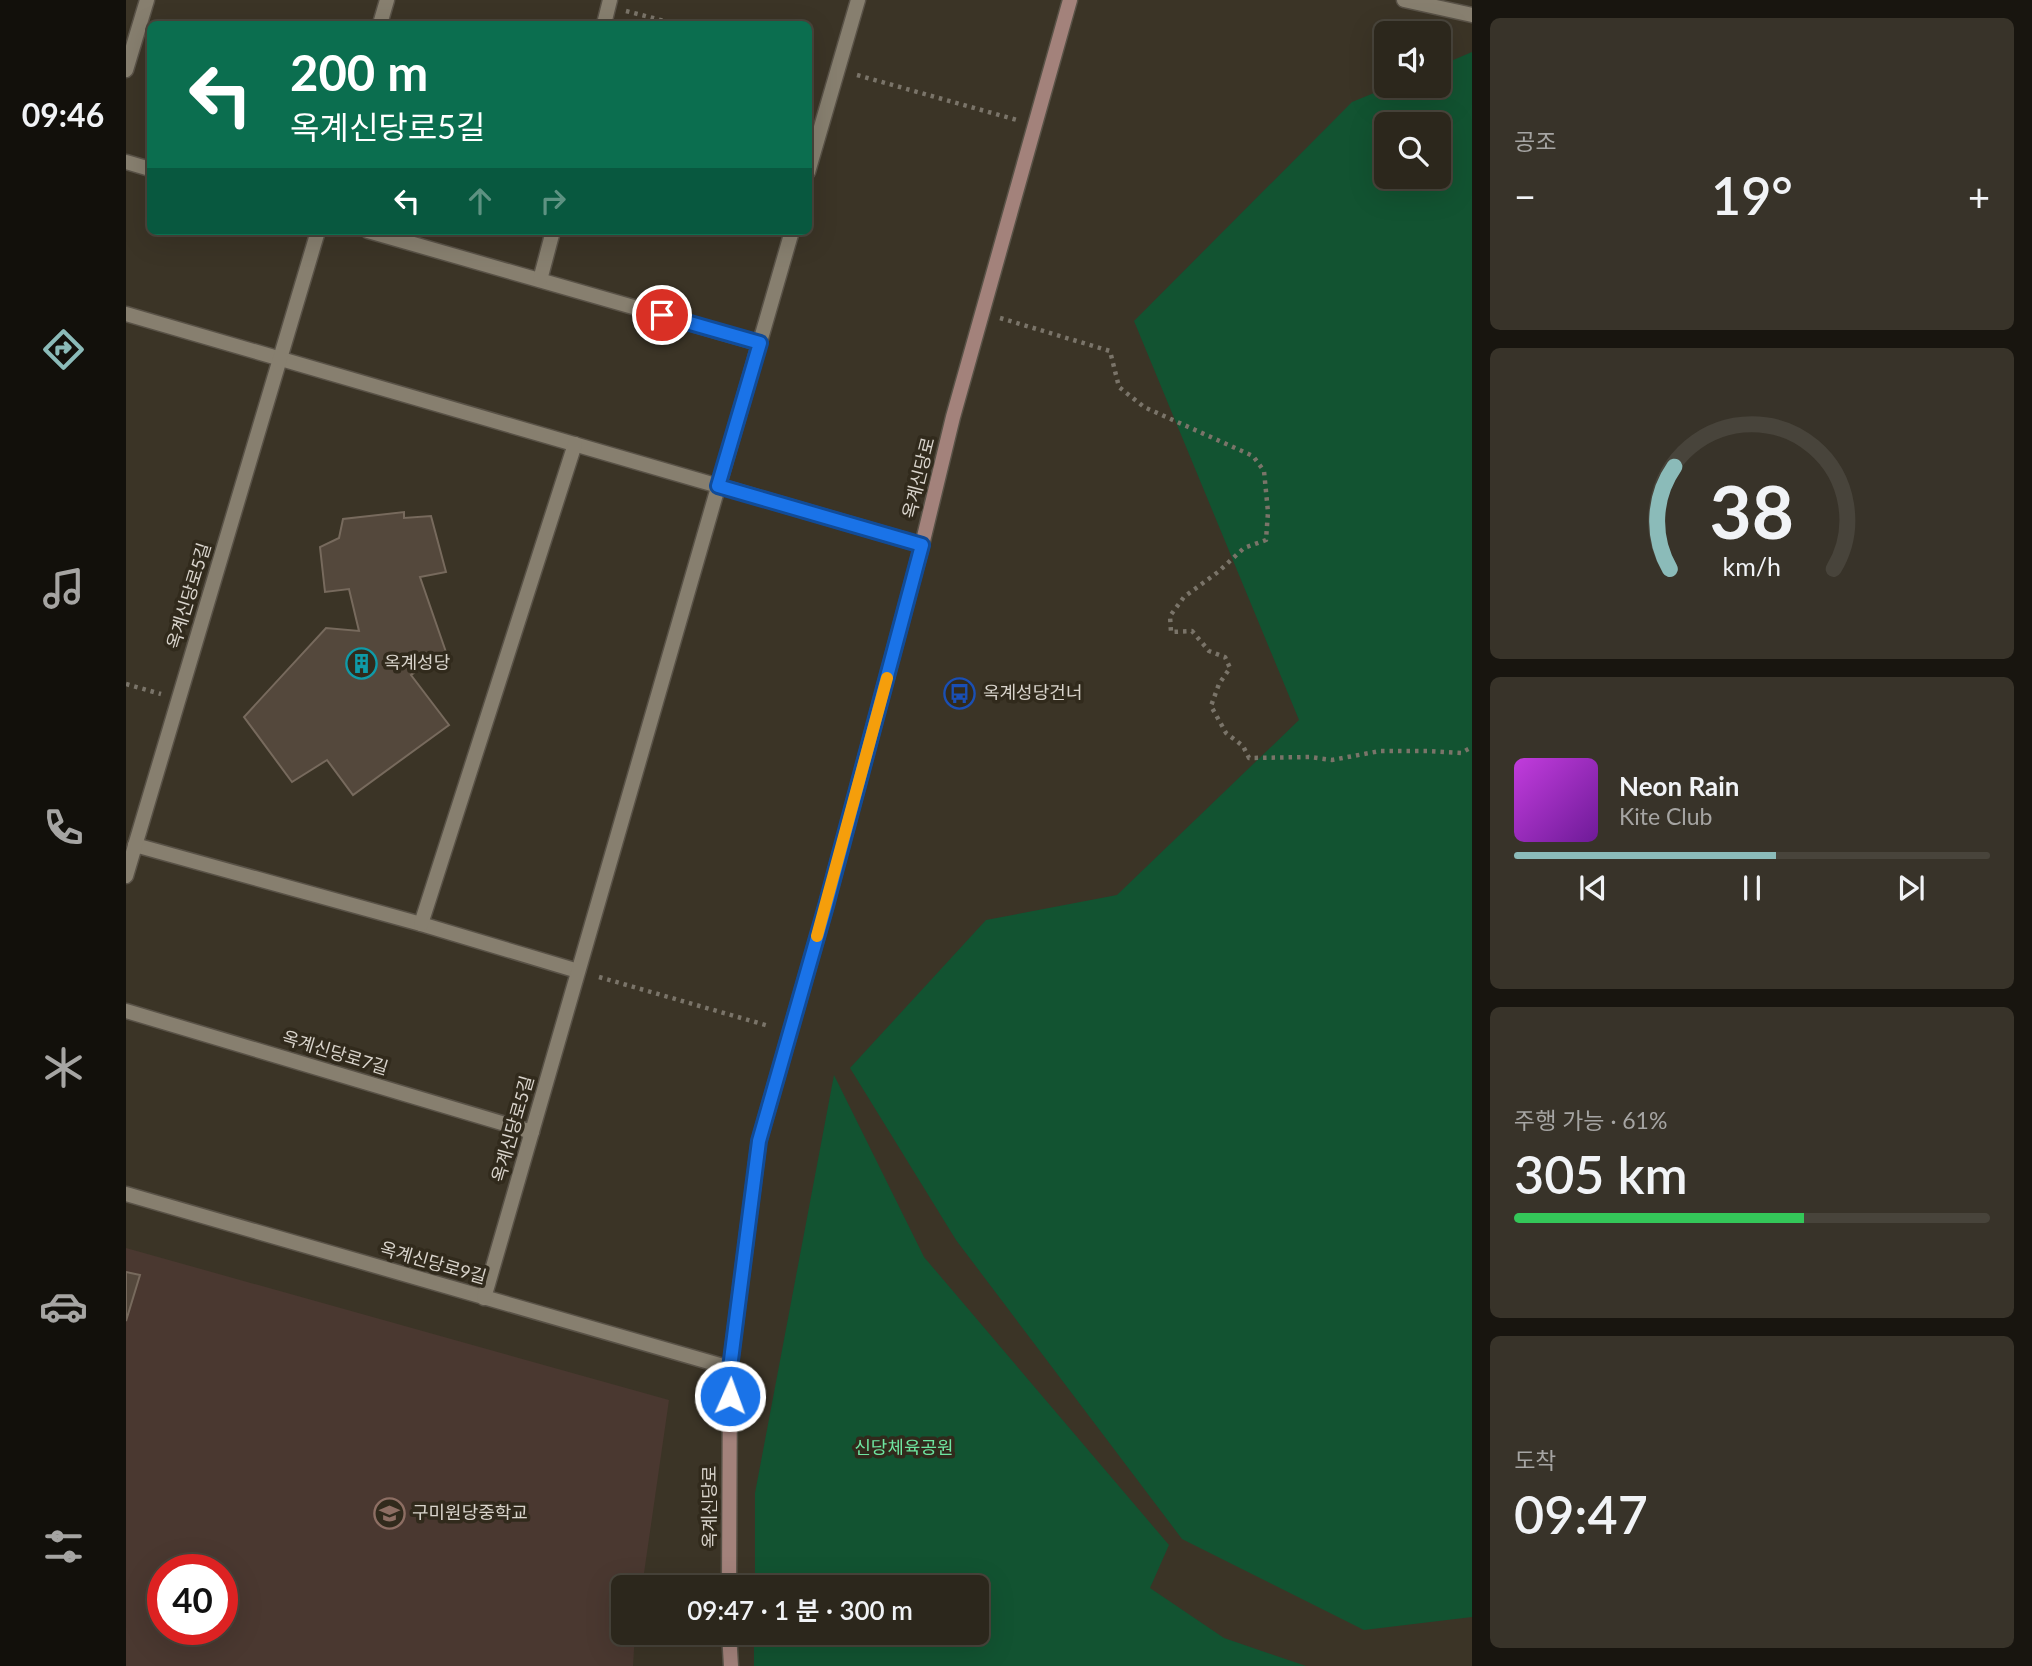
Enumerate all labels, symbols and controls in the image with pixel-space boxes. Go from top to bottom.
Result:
map controls [1374,21,1451,189]
button: sound [1374,21,1451,98]
text: 200 m [290,43,428,101]
icon: left [175,49,266,140]
text: 09:46 [22,95,104,134]
text: 옥계신당로5길 [290,107,485,146]
button: search [1374,112,1451,189]
text: 공조 [1514,127,1556,155]
text: 19° [1711,164,1793,226]
text: − [1514,173,1536,219]
text: + [1968,173,1990,219]
icon: left [388,182,426,220]
icon: ahead [461,182,499,220]
icon: right [534,182,572,220]
pin [632,285,692,345]
icon: arrive [643,296,681,334]
icon: directions [39,325,88,374]
street label: 옥계신당로 [897,435,939,521]
text: 38 [1710,468,1794,556]
street label: 옥계신당로5길 [161,540,215,651]
text: km/h [1723,551,1781,581]
icon: music [39,564,88,613]
building icon: 옥계성당 [344,646,378,680]
place label: 옥계성당 [384,651,450,673]
bus stop icon: 옥계성당건너 [943,676,977,710]
place label: 옥계성당건너 [983,681,1082,703]
text: Neon Rain [1619,770,1739,802]
text: Kite Club [1619,802,1712,830]
icon: phone [39,803,88,852]
icon: previous [1574,869,1612,907]
icon: pause [1733,869,1771,907]
icon: next [1892,869,1930,907]
street label: 옥계신당로7길 [280,1025,391,1079]
icon: climate [39,1043,88,1092]
street label: 옥계신당로5길 [486,1073,538,1185]
text: 주행 가능 · 61% [1514,1106,1667,1134]
text: 305 km [1514,1143,1688,1205]
street label: 옥계신당로9길 [377,1236,489,1288]
icon: car [39,1282,88,1331]
position arrow [693,1359,767,1433]
park label: 신당체육공원 [854,1436,954,1458]
text: 도착 [1514,1446,1556,1474]
street label: 옥계신당로 [698,1466,720,1548]
text: 09:47 [1514,1483,1648,1545]
school or university icon: 구미원당중학교 [372,1496,406,1530]
place label: 구미원당중학교 [412,1501,528,1523]
icon: filters [39,1522,88,1571]
speed limit sign: 40 [147,1554,238,1645]
text: 09:47 · 1 분 · 300 m [687,1594,913,1626]

